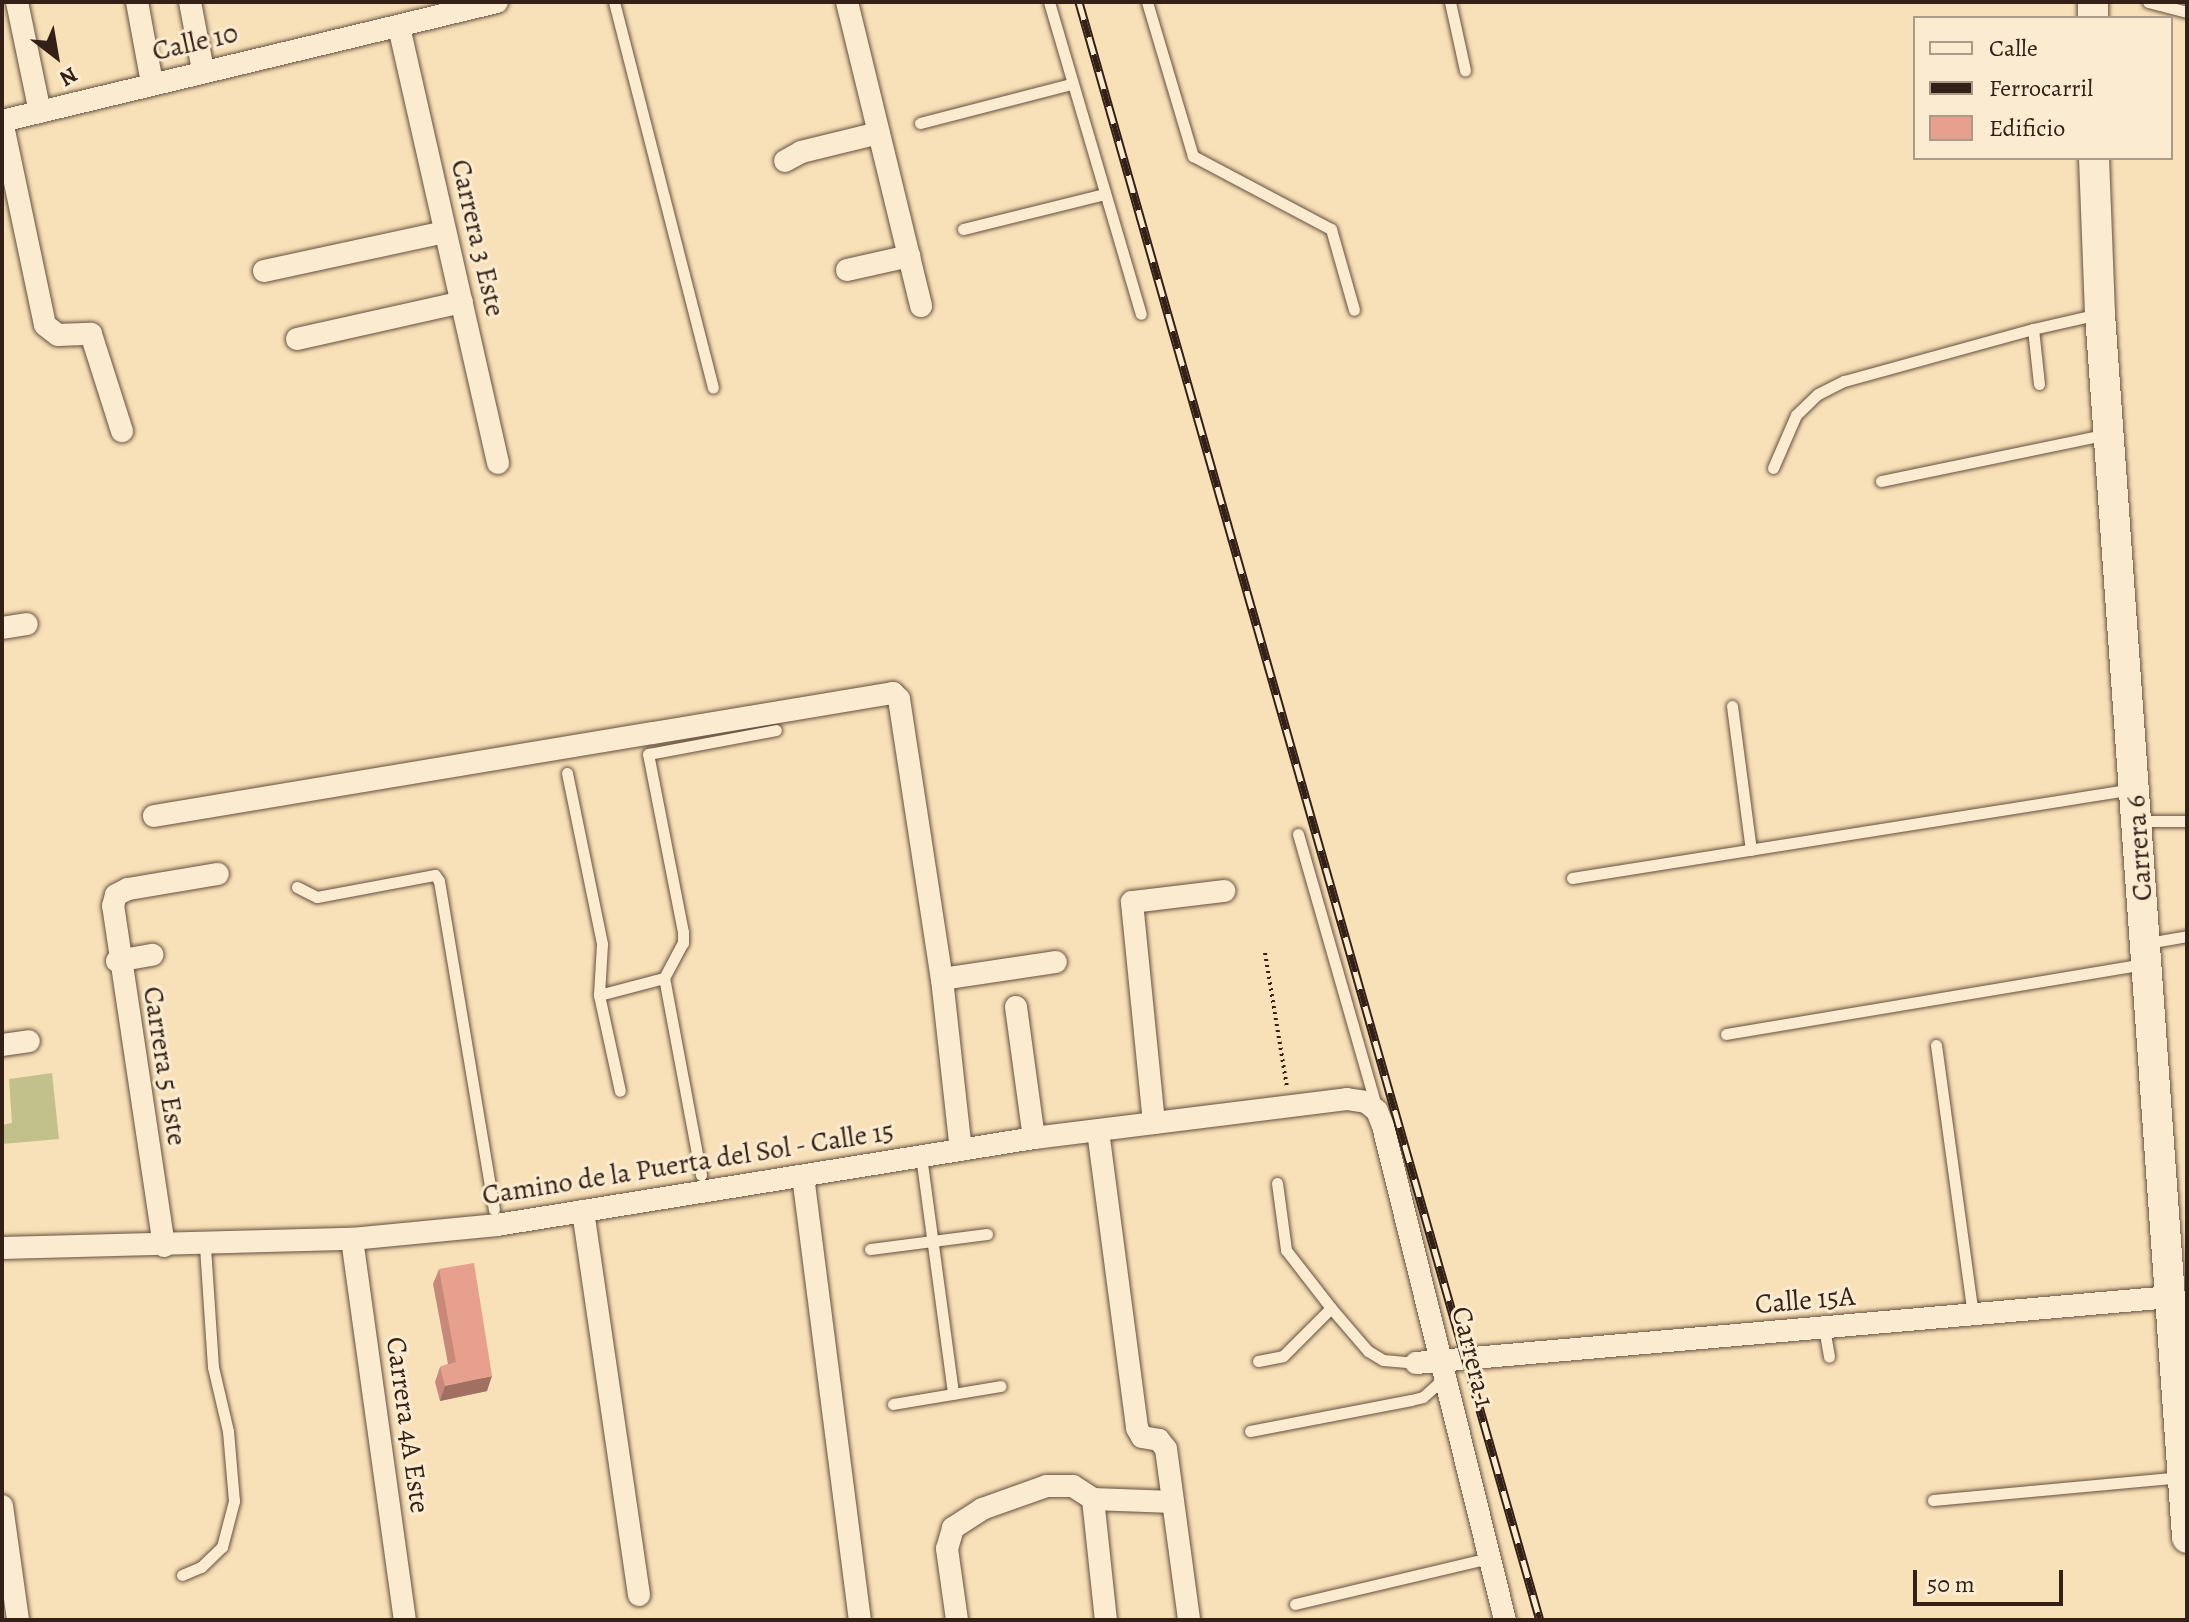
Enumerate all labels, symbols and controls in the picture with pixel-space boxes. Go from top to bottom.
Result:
north arrow [16,16,96,96]
street label: Calle 10 [149,16,241,68]
legend [1913,16,2173,160]
text: Calle [1989,32,2038,64]
text: N [54,60,83,94]
text: Ferrocarril [1989,72,2093,104]
text: Edificio [1989,112,2065,144]
street label: Carrera 3 Este [444,156,512,320]
street label: Carrera 6 [2119,794,2159,902]
street label: Carrera 5 Este [136,984,194,1148]
street label: Camino de la Puerta del Sol - Calle 15 [479,1114,897,1212]
street label: Calle 15A [1754,1279,1856,1321]
street label: Carrera 1 [1444,1303,1502,1411]
street label: Carrera 4A Este [379,1335,437,1515]
scale bar [1917,1554,2067,1604]
text: 50 m [1927,1568,1975,1600]

